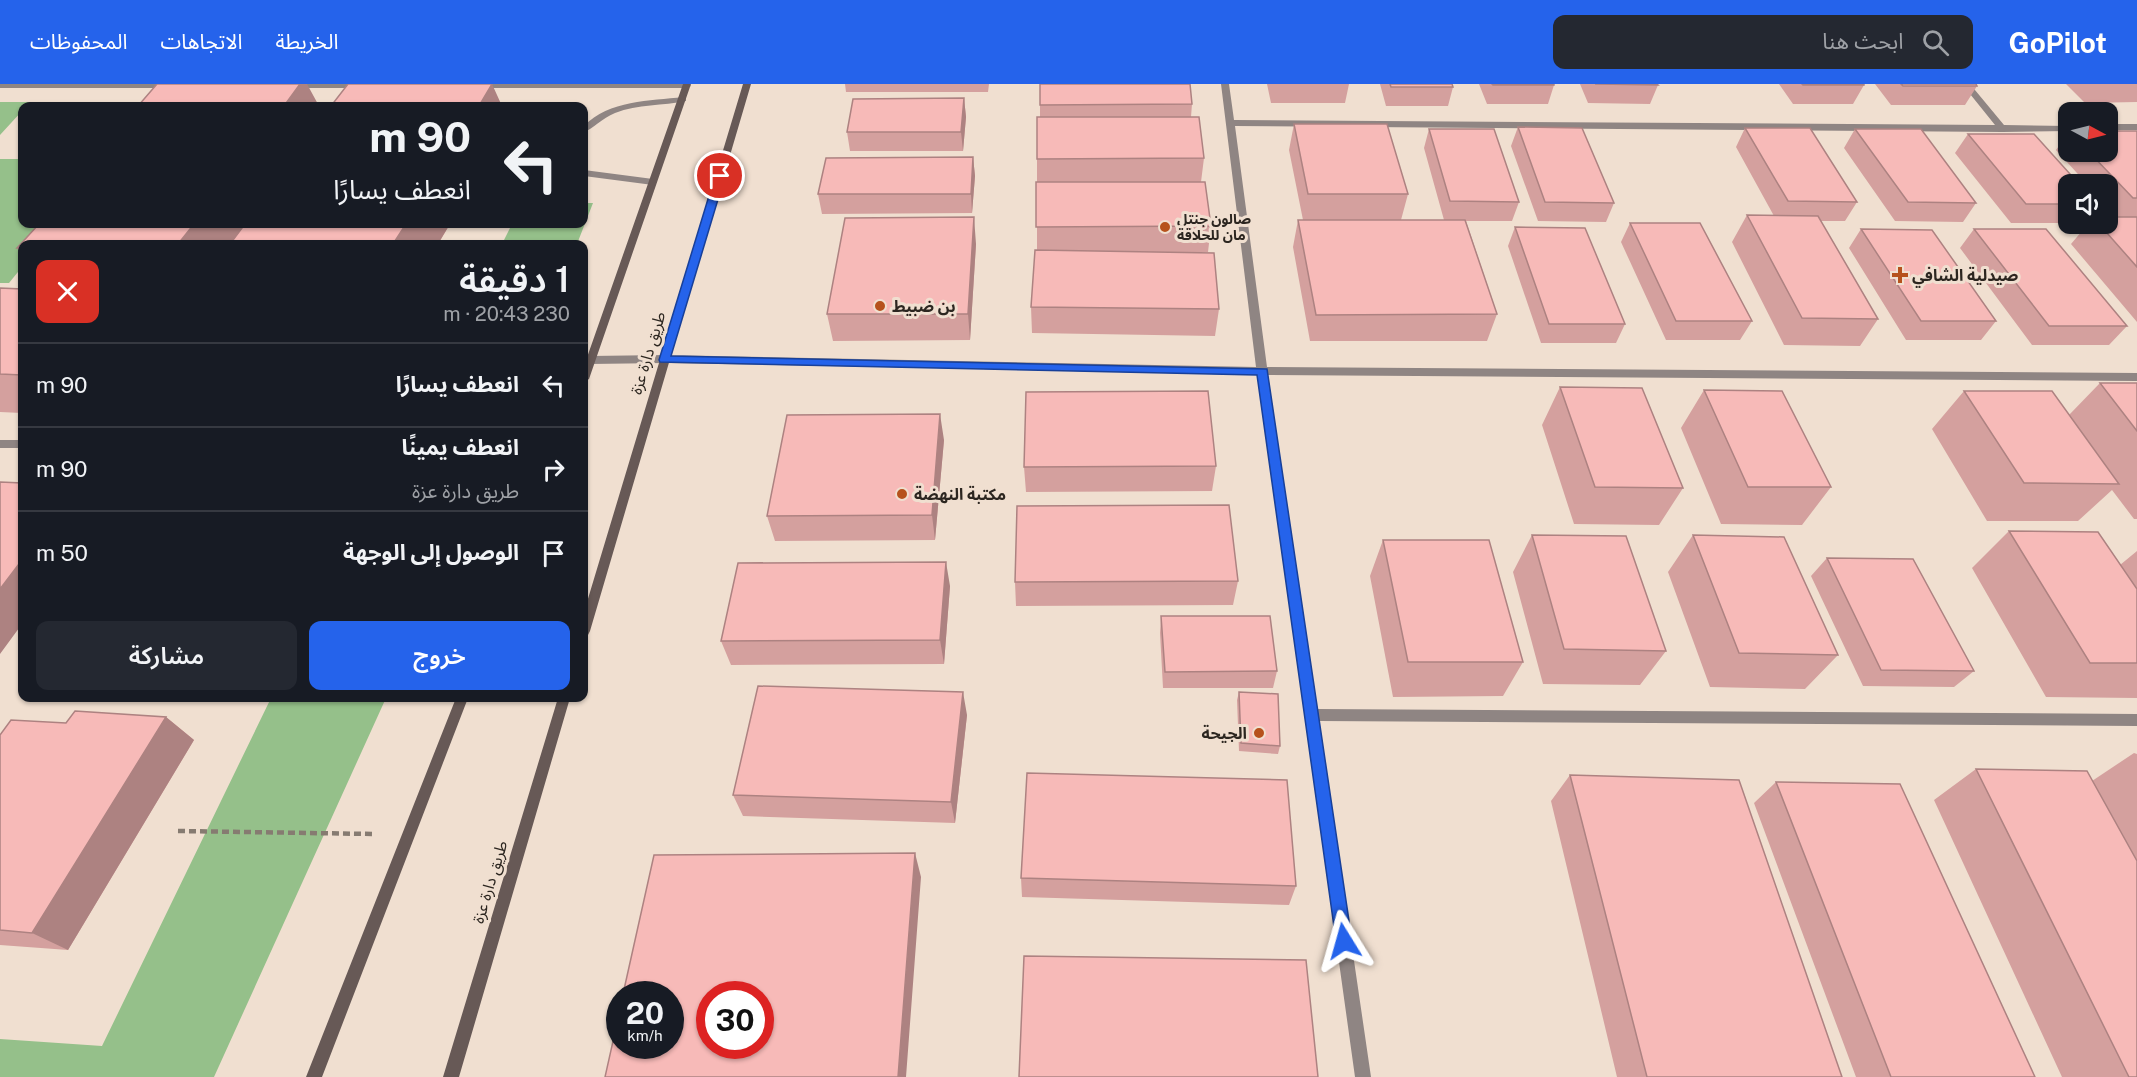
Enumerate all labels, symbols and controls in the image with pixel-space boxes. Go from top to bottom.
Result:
search box [1553,15,1973,69]
icon: search [1919,26,1952,59]
text: GoPilot [2009,26,2107,59]
text: ابحث هنا [1822,28,1904,54]
text: المحفوظات [30,29,127,54]
text: الاتجاهات [160,29,242,54]
text: الخريطة [275,29,338,54]
north arrow [2058,102,2118,162]
map controls [2058,102,2118,234]
text: 90 m [369,112,471,161]
icon: left [492,126,570,204]
pin [694,150,745,201]
icon: arrive [703,159,736,192]
text: انعطف يسارًا [333,173,471,205]
button: sound [2058,174,2118,234]
place label: صالون جنتل مان للحلاقة [1177,211,1251,243]
marker: صالون جنتل مان للحلاقة [1158,220,1172,234]
text: 1 دقيقة [459,258,570,300]
button: close [36,260,99,323]
place label: صيدلية الشافي [1912,266,2018,288]
marker: صيدلية الشافي [1893,268,1907,282]
place label: بن ضبيط [892,297,956,316]
marker: بن ضبيط [873,299,887,313]
text: 230 m · 20:43 [443,302,570,326]
street label: طريق دارة عزة [626,309,671,397]
icon: left [537,369,570,402]
text: انعطف يسارًا [396,371,519,397]
text: 90 m [36,372,87,398]
text: انعطف يمينًا [402,434,519,460]
icon: right [537,453,570,486]
text: 90 m [36,456,87,482]
text: طريق دارة عزة [412,479,519,503]
place label: مكتبة النهضة [914,485,1006,504]
marker: مكتبة النهضة [895,487,909,501]
icon: arrive [537,537,570,570]
text: الوصول إلى الوجهة [343,539,519,565]
text: 50 m [36,540,88,566]
button: مشاركة [36,621,297,690]
button: خروج [309,621,570,690]
place label: الجيحة [1202,724,1247,743]
marker: الجيحة [1252,726,1266,740]
street label: طريق دارة عزة [468,838,513,926]
position arrow [1312,909,1376,973]
speed limit sign: 30 [696,981,774,1059]
text: 20 [626,995,664,1031]
text: km/h [627,1027,663,1044]

